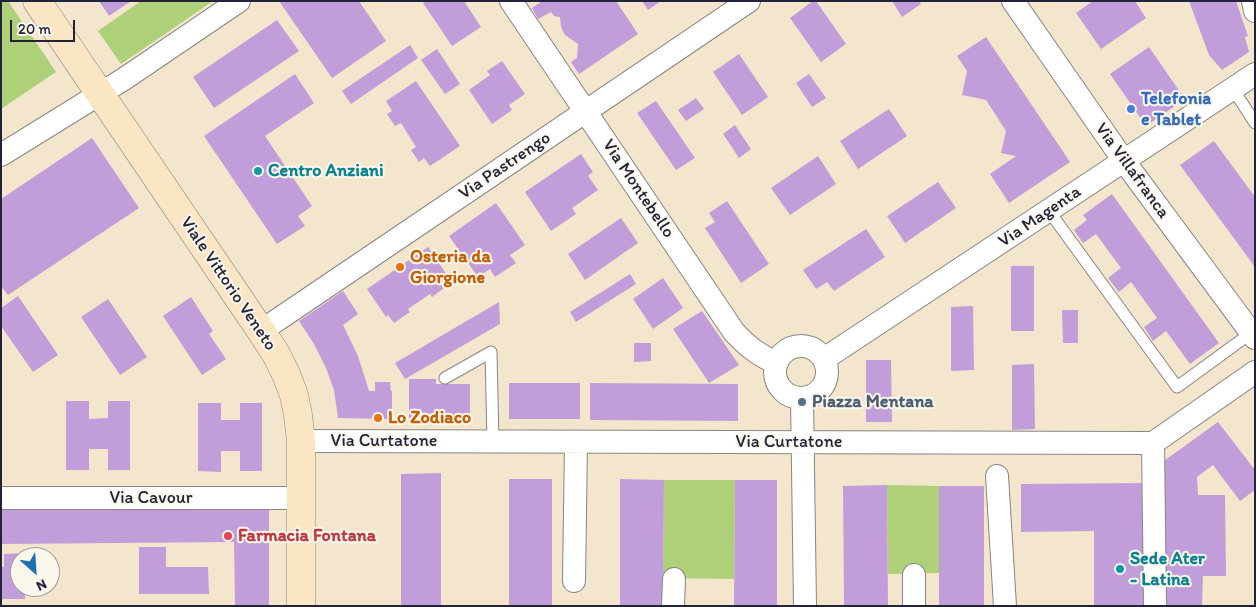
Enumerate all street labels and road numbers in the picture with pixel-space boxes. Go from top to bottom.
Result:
street label: Via Villafranca [1090,119,1174,223]
street label: Via Pastrengo [455,127,555,205]
street label: Via Montebello [597,136,679,242]
street label: Via Magenta [995,181,1085,253]
street label: Viale Vittorio Veneto [175,213,281,355]
street label: Via Curtatone [331,430,437,452]
street label: Via Curtatone [736,431,842,453]
street label: Via Cavour [109,487,193,509]

